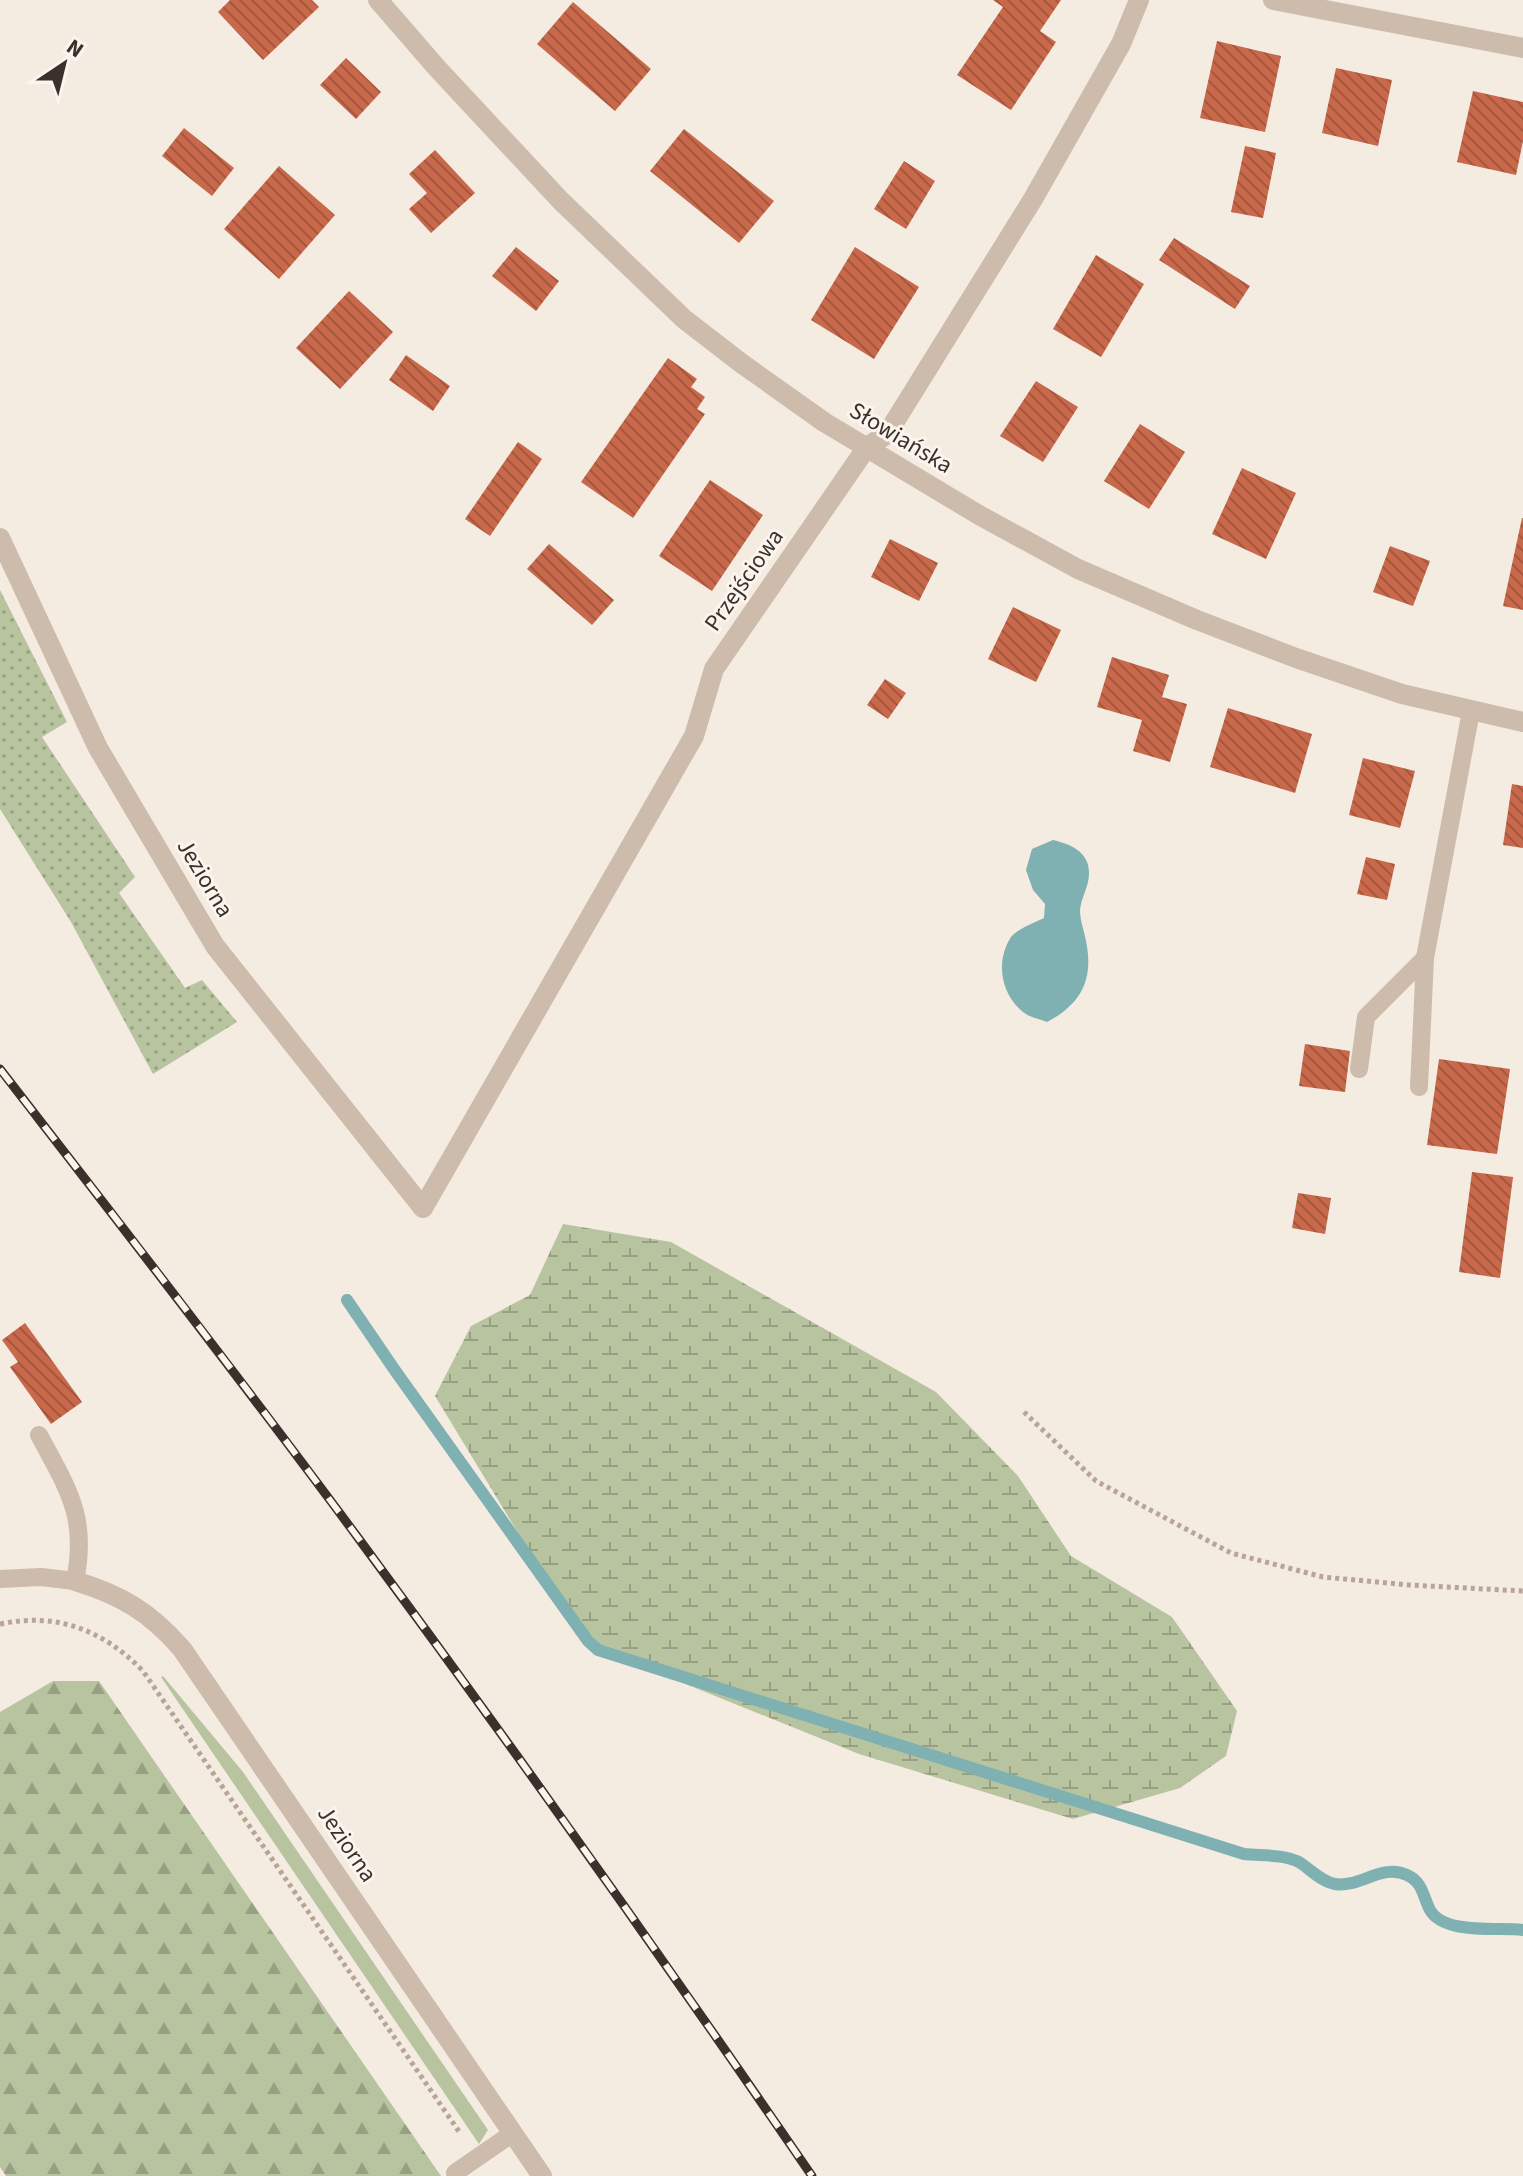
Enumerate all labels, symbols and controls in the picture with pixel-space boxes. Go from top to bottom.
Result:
north arrow [24,24,104,104]
text: N [60,31,90,66]
street label: Słowiańska [843,393,959,483]
street label: Przejściowa [696,521,792,639]
street label: Jeziorna [168,832,242,924]
street label: Jeziorna [308,1799,386,1889]

